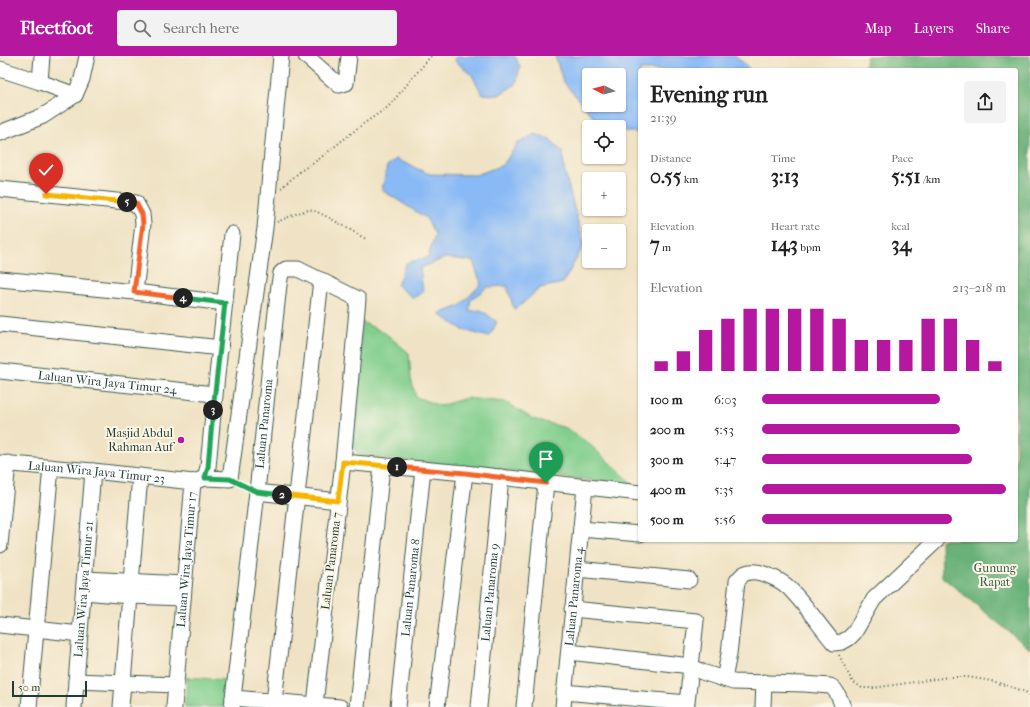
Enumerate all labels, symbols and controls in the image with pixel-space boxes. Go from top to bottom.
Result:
search box [117,10,397,46]
text: Fleetfoot [20,17,93,39]
icon: search [131,17,153,39]
text: Search here [163,19,239,37]
text: Map [865,20,892,37]
text: Layers [914,20,954,37]
text: Share [976,20,1010,37]
north arrow [582,68,626,112]
map controls [582,68,626,268]
button: share [964,81,1006,123]
text: Evening run [650,82,768,108]
text: 21:39 [650,110,677,125]
button: locate [582,120,626,164]
text: Distance [650,152,691,165]
text: Time [771,152,796,165]
text: Pace [891,152,913,165]
pin [29,153,63,194]
icon: check [35,159,57,181]
text: 0.55 [650,165,681,188]
text: 3:13 [771,165,799,188]
text: 5:51 [891,165,921,188]
button: + [582,172,626,216]
text: km [681,173,698,186]
text: /km [921,173,940,186]
pin: 5 [117,192,137,212]
text: 5 [125,195,129,208]
text: Elevation [650,220,694,233]
text: Heart rate [771,220,820,233]
text: kcal [891,220,910,233]
button: − [582,224,626,268]
text: 7 [650,233,660,256]
text: 143 [771,233,798,256]
text: 34 [891,233,911,256]
text: m [660,241,671,254]
text: bpm [798,241,821,254]
text: Elevation [650,280,703,295]
text: 213–218 m [952,280,1006,295]
pin: 4 [173,288,193,308]
text: 4 [180,291,186,304]
street label: Laluan Wira Jaya Timur 24 [37,368,178,397]
street label: Laluan Panaroma [252,378,276,469]
text: 100 m [650,392,683,407]
text: 6:03 [714,392,737,407]
pin: 3 [203,400,223,420]
text: 3 [211,403,215,416]
text: 200 m [650,422,685,437]
text: 5:53 [714,422,734,437]
place label: Masjid Abdul Rahman Auf [106,426,176,454]
marker: Masjid Abdul Rahman Auf [176,435,186,445]
pin [529,442,563,483]
icon: arrive [535,448,557,470]
text: 300 m [650,452,683,467]
text: 5:47 [714,452,736,467]
pin: 1 [387,457,407,477]
street label: Laluan Wira Jaya Timur 23 [28,458,166,486]
text: 1 [395,460,399,473]
text: 400 m [650,482,686,497]
text: 5:35 [714,482,734,497]
pin: 2 [272,485,292,505]
text: 2 [279,488,285,501]
street label: Laluan Wira Jaya Timur 17 [174,491,199,628]
street label: Laluan Panaroma 7 [318,511,344,611]
text: 500 m [650,512,684,527]
text: 5:56 [714,512,735,527]
street label: Laluan Wira Jaya Timur 21 [71,521,96,658]
street label: Laluan Panaroma 8 [398,538,423,637]
street label: Laluan Panaroma 9 [478,543,502,642]
street label: Laluan Panaroma 4 [562,545,586,647]
park label: Gunung Rapat [974,561,1017,589]
scale bar [12,679,87,698]
text: 50 m [18,681,40,694]

